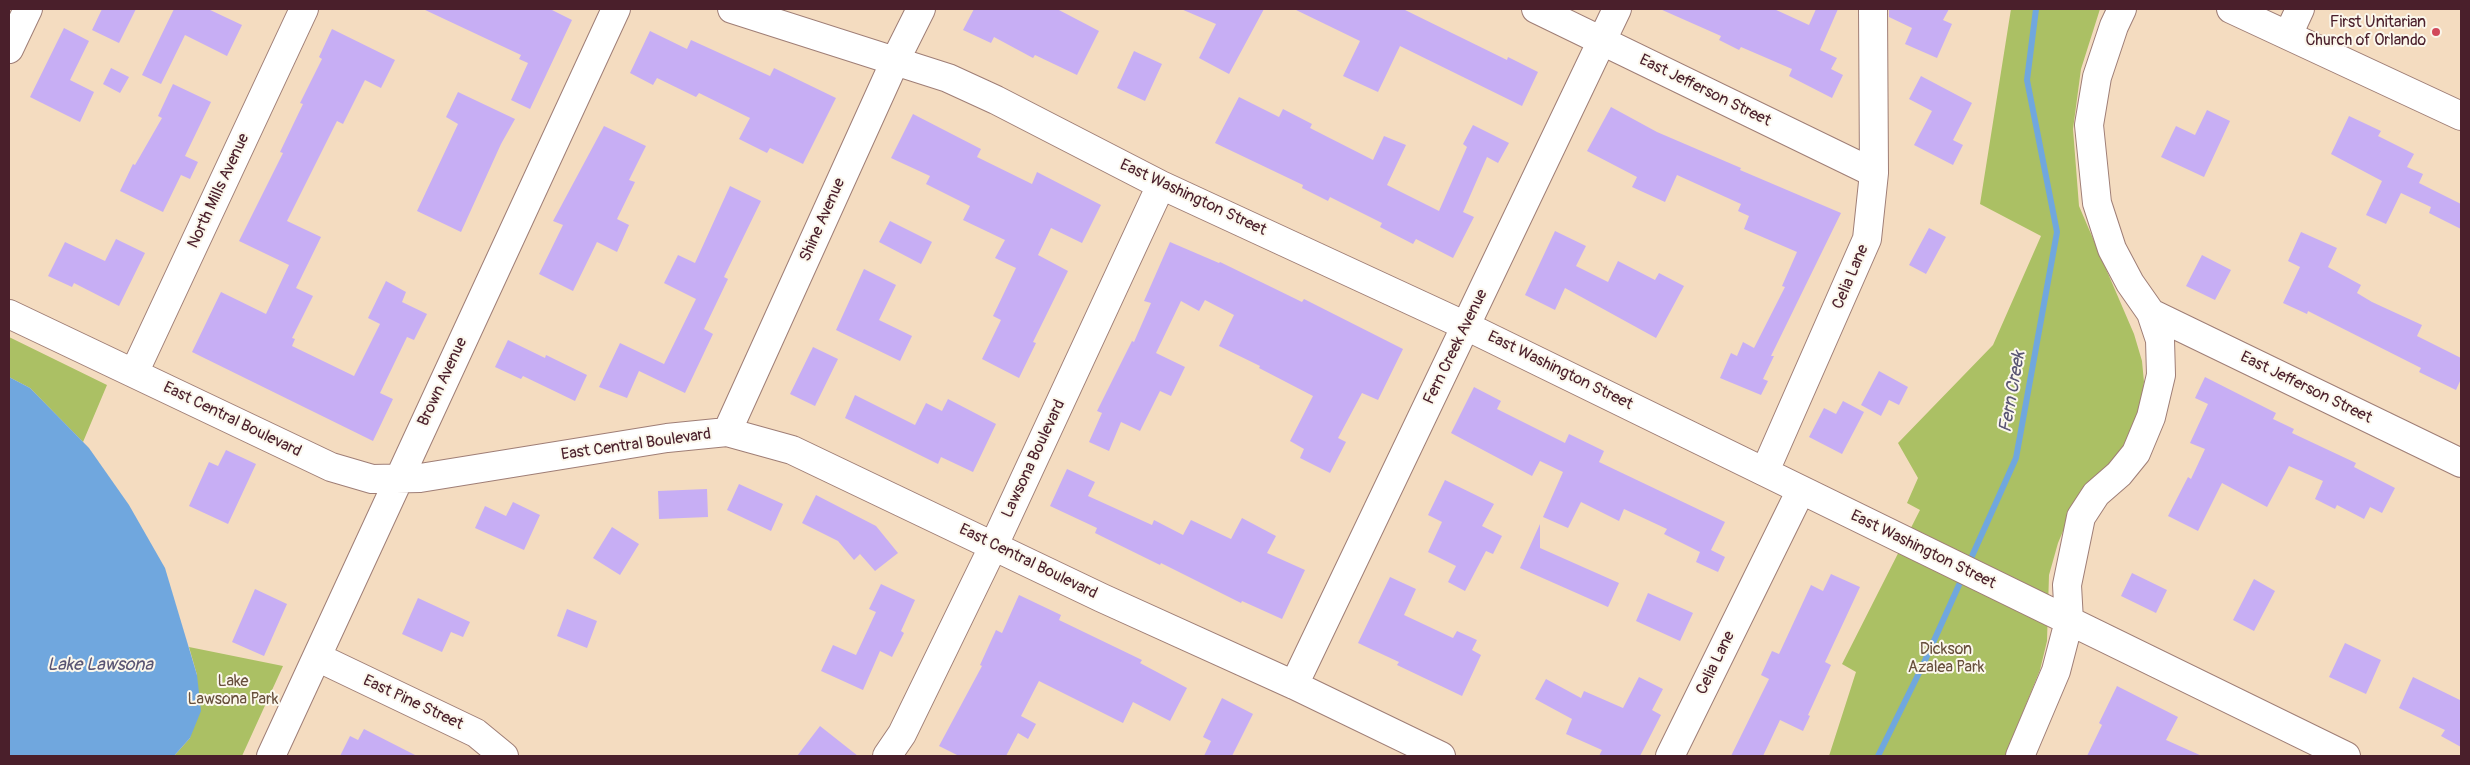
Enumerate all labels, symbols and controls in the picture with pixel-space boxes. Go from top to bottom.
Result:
place label: First Unitarian Church of Orlando [2305,13,2426,51]
marker: First Unitarian Church of Orlando [2430,26,2442,38]
street label: East Jefferson Street [1636,51,1774,131]
street label: North Mills Avenue [184,131,254,251]
street label: East Washington Street [1117,156,1269,240]
street label: Shine Avenue [796,175,850,265]
street label: Celia Lane [1829,242,1873,312]
street label: Fern Creek Avenue [1420,286,1492,408]
street label: East Washington Street [1484,327,1636,415]
street label: Brown Avenue [414,335,472,429]
street label: East Jefferson Street [2237,348,2375,428]
water label: Fern Creek [1995,350,2031,434]
street label: East Central Boulevard [160,378,304,462]
street label: Lawsona Boulevard [998,397,1070,521]
street label: East Central Boulevard [560,425,712,465]
street label: East Washington Street [1847,506,1999,594]
street label: East Central Boulevard [956,520,1100,604]
street label: Celia Lane [1692,628,1740,698]
park label: Dickson Azalea Park [1908,640,1984,678]
water label: Lake Lawsona [47,654,153,676]
street label: East Pine Street [360,671,466,735]
park label: Lake Lawsona Park [188,672,278,710]

